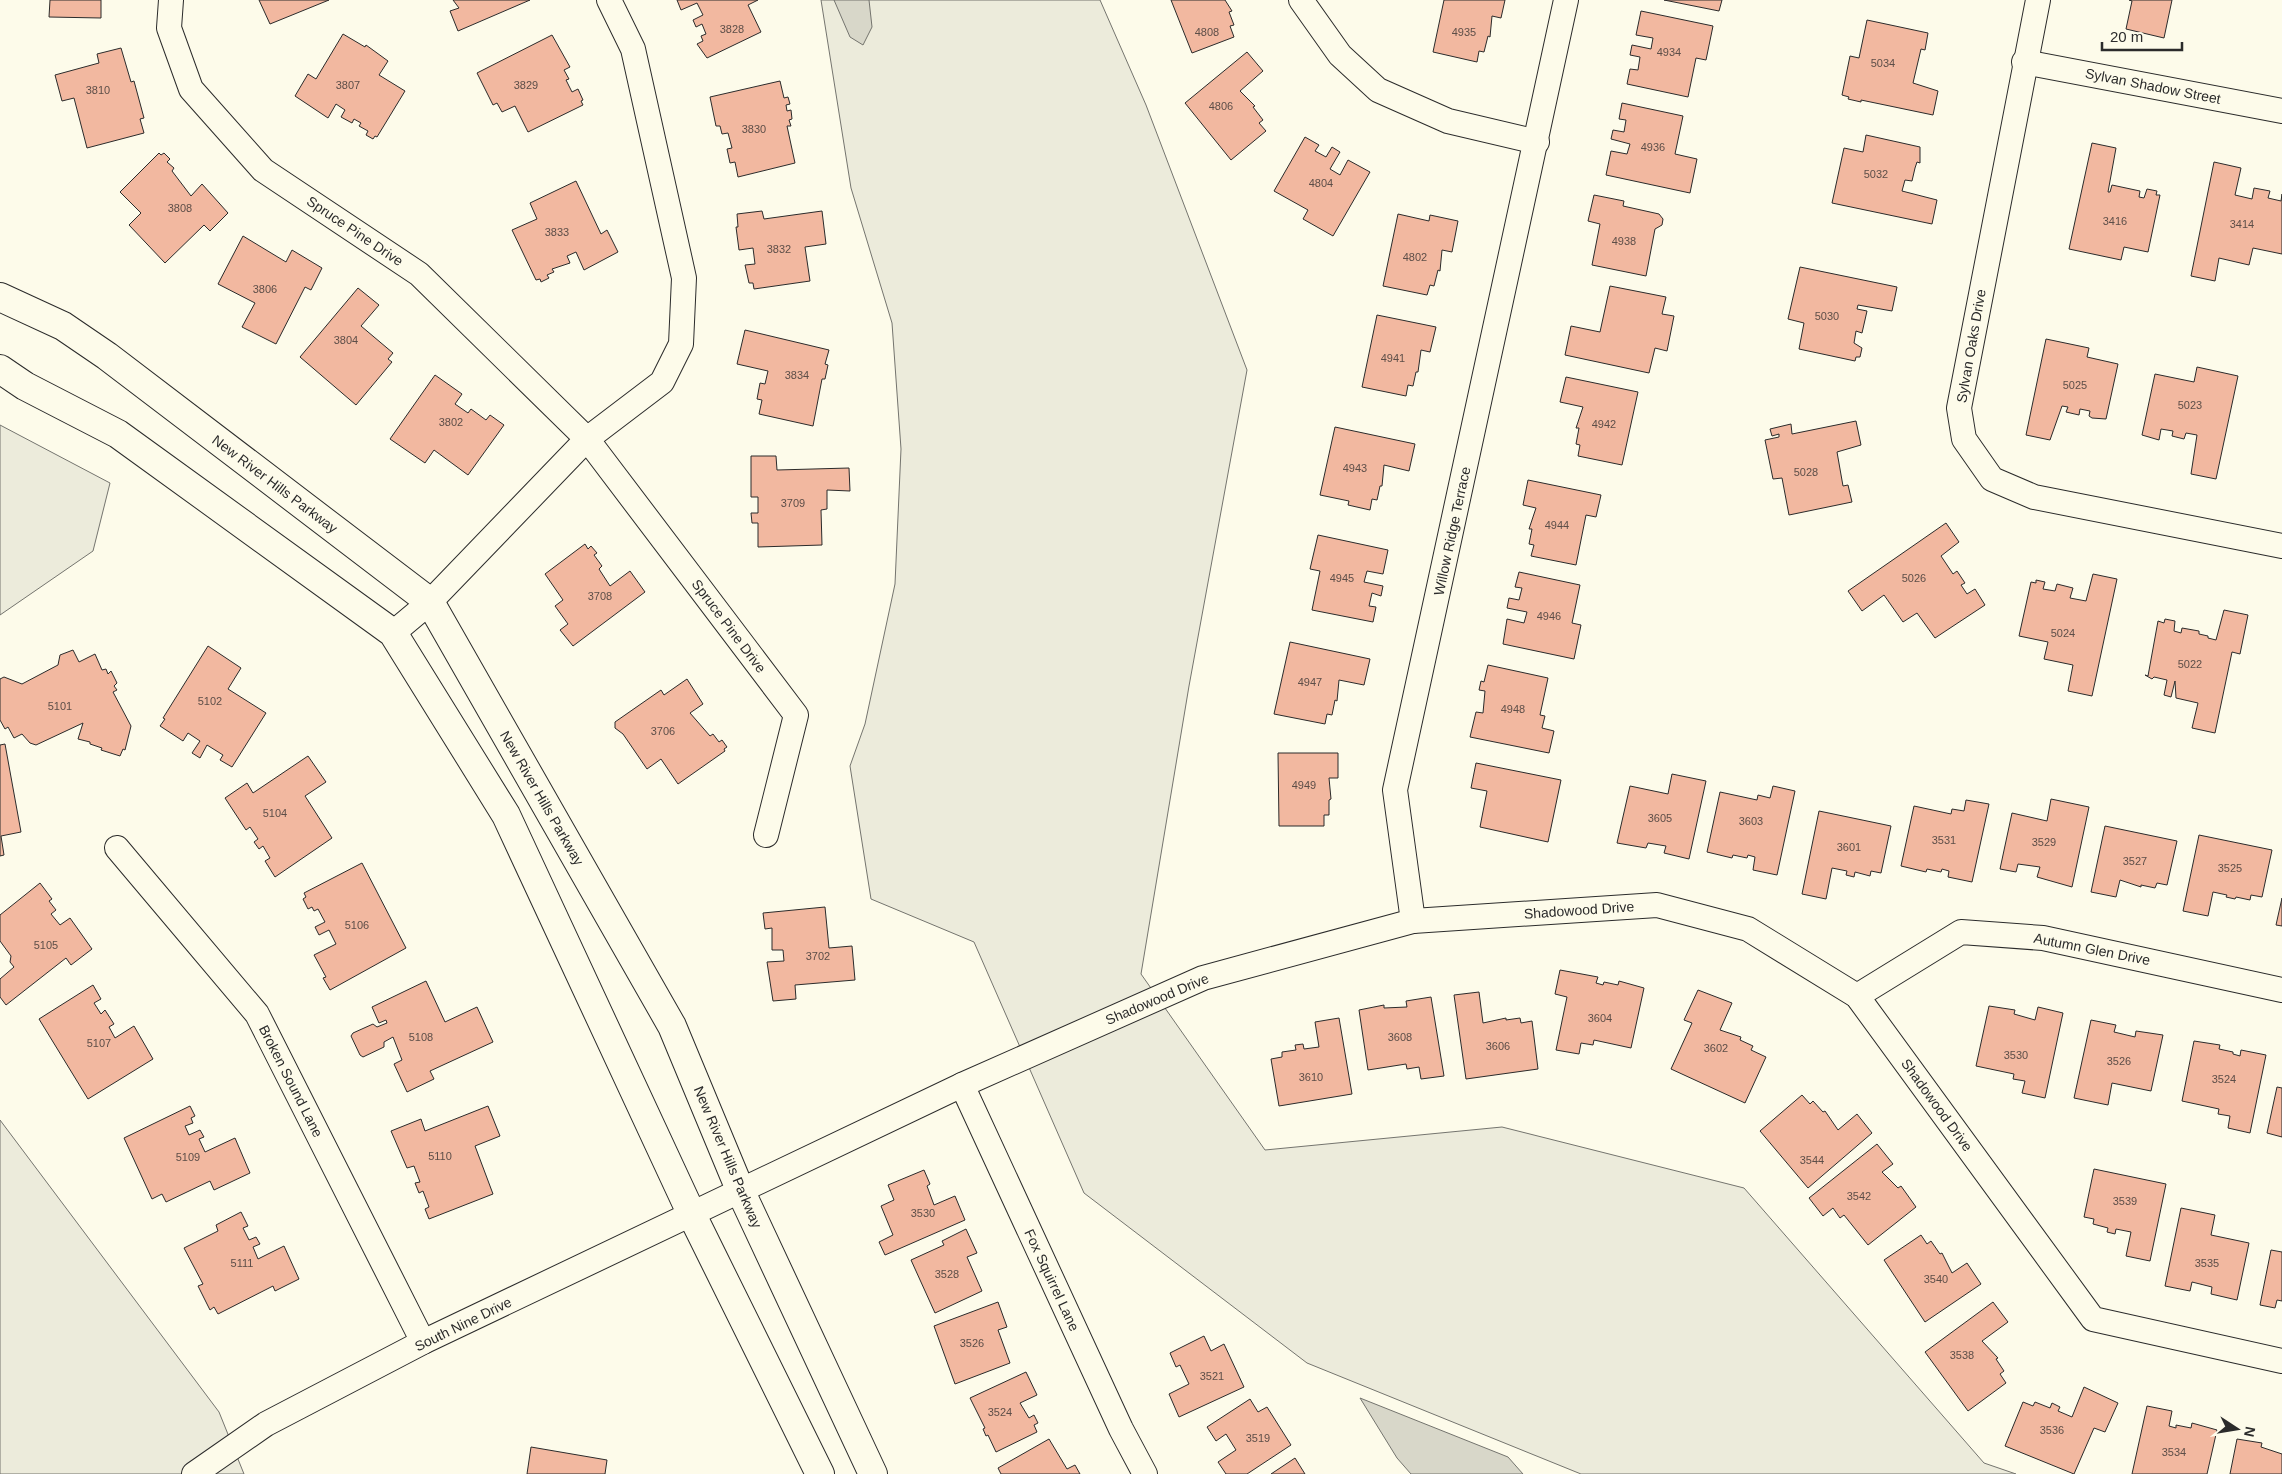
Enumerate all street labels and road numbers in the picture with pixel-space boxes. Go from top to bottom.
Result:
street label: Sylvan Shadow Street [2084,65,2222,107]
street label: Spruce Pine Drive [304,193,406,269]
street label: Sylvan Oaks Drive [1953,288,1989,404]
street label: New River Hills Parkway [209,432,341,536]
street label: Willow Ridge Terrace [1431,465,1474,597]
street label: Spruce Pine Drive [689,576,769,676]
street label: New River Hills Parkway [497,728,587,868]
street label: Shadowood Drive [1523,898,1635,922]
street label: Autumn Glen Drive [2032,930,2152,968]
street label: Shadowood Drive [1103,970,1211,1028]
street label: Broken Sound Lane [256,1022,326,1140]
street label: Shadowood Drive [1898,1056,1976,1155]
street label: New River Hills Parkway [691,1084,765,1230]
street label: Fox Squirrel Lane [1021,1227,1083,1334]
street label: South Nine Drive [412,1294,514,1354]

